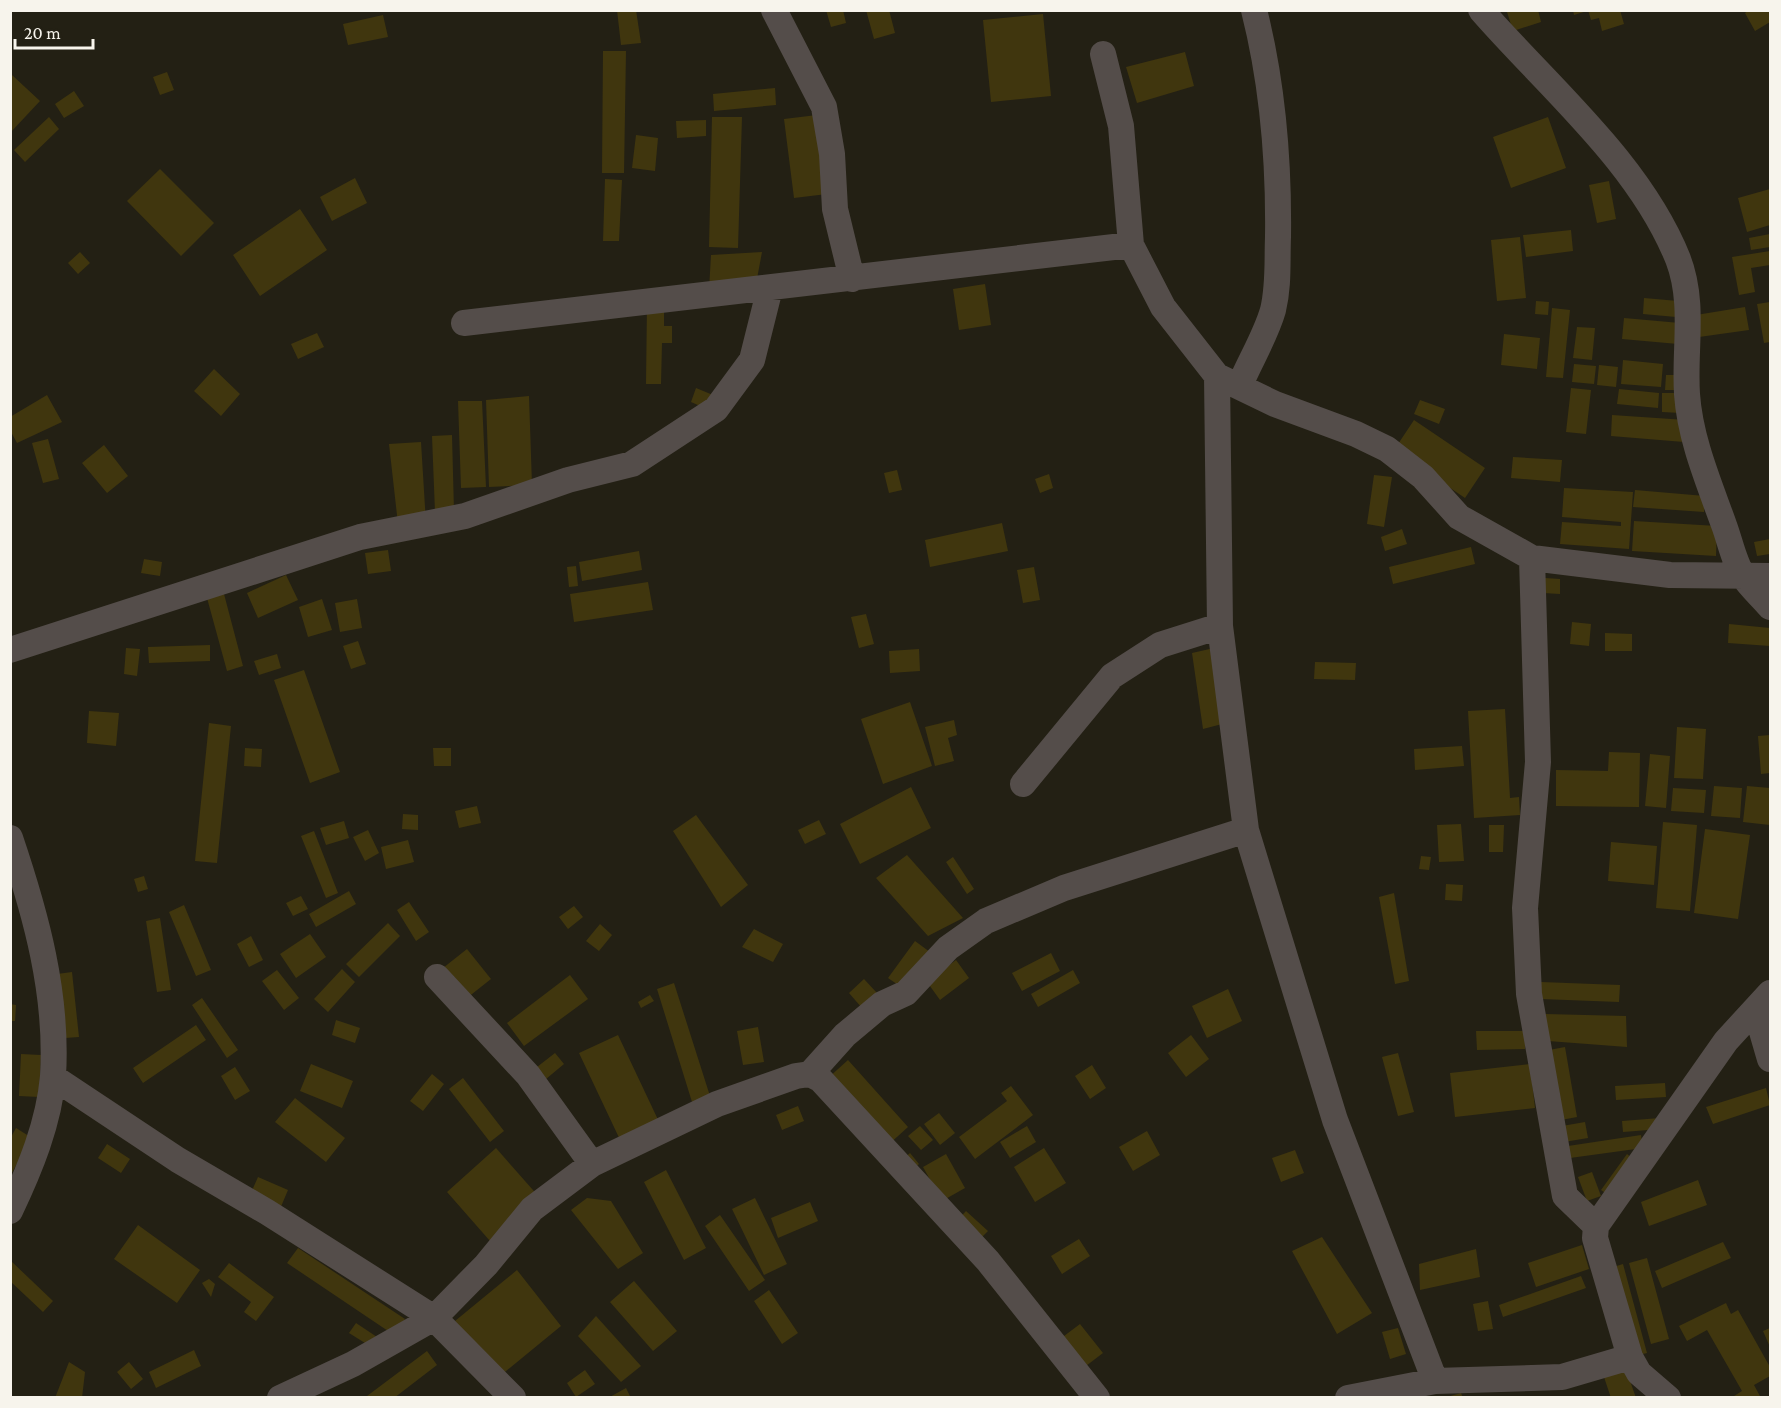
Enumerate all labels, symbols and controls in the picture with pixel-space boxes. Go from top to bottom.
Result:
scale bar [15,12,93,50]
text: 20 m [24,23,61,43]

